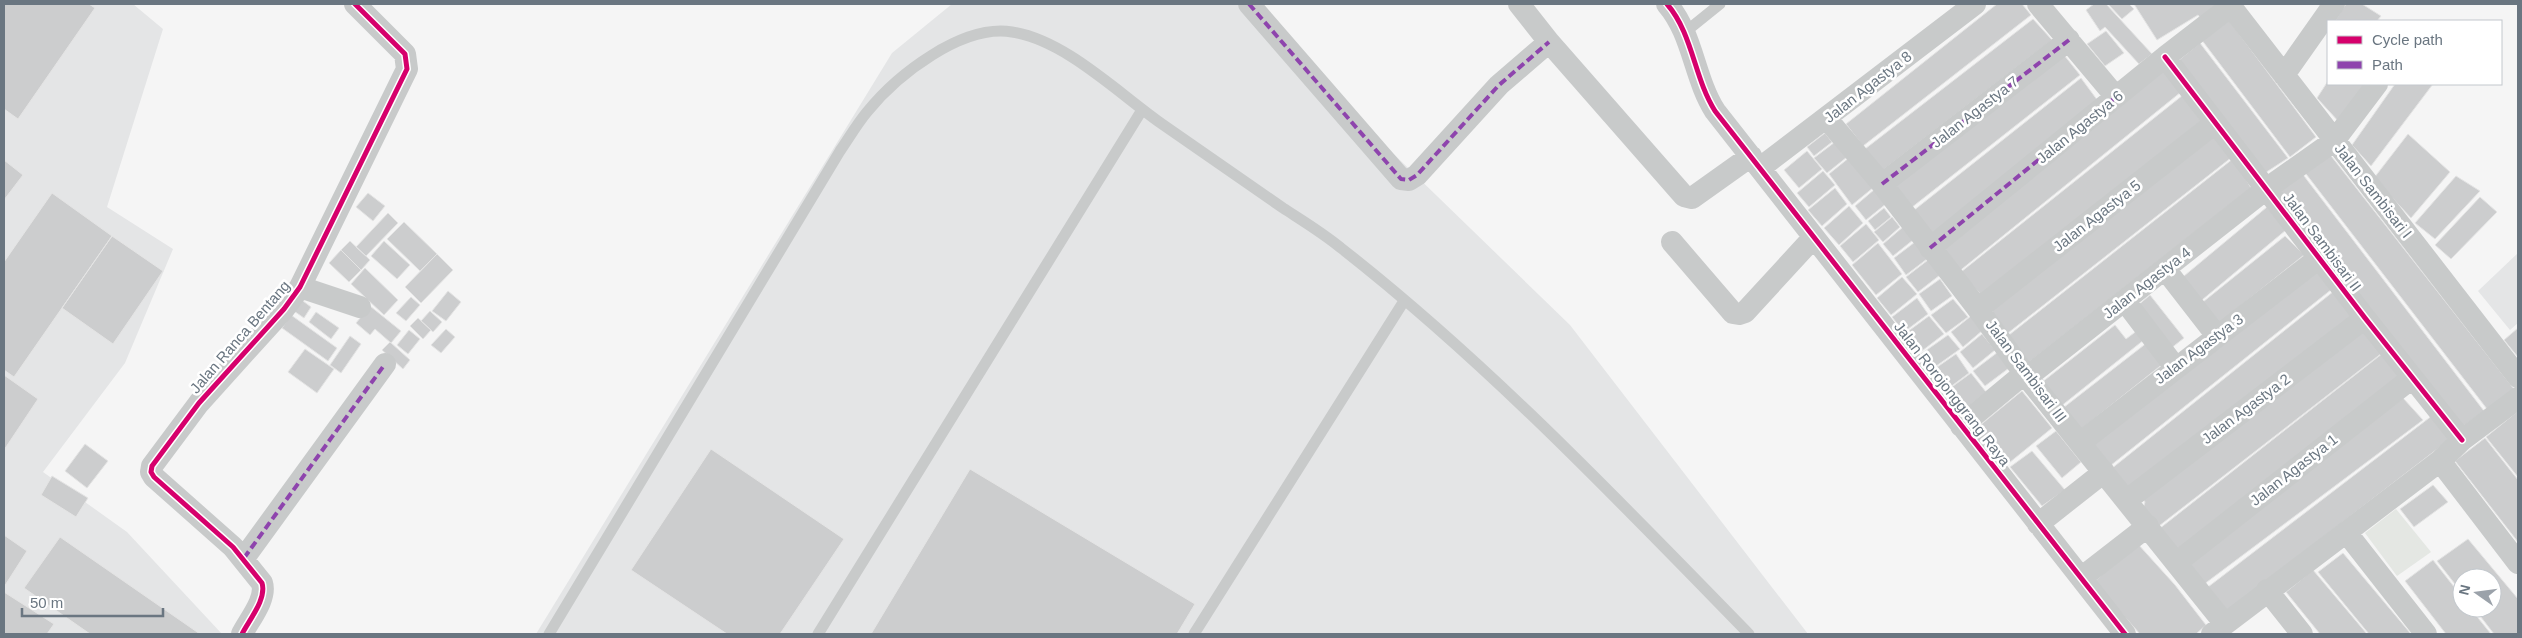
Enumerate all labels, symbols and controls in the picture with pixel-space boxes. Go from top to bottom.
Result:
legend [2327,20,2502,85]
text: Cycle path [2372,31,2443,48]
street label: Jalan Agastya 8 [1821,47,1915,126]
text: Path [2372,56,2403,73]
street label: Jalan Agastya 7 [1928,72,2022,151]
street label: Jalan Agastya 6 [2033,87,2126,167]
street label: Jalan Sambisari I [2331,140,2416,241]
street label: Jalan Agastya 5 [2050,176,2144,255]
street label: Jalan Sambisari II [2280,189,2365,294]
street label: Jalan Agastya 4 [2100,243,2194,322]
street label: Jalan Ranca Bentang [186,277,293,396]
street label: Jalan Agastya 3 [2151,310,2246,387]
street label: Jalan Sambisari III [1982,316,2070,425]
street label: Jalan Rorojonggrang Raya [1891,318,2014,470]
street label: Jalan Agastya 2 [2198,370,2293,447]
street label: Jalan Agastya 1 [2247,430,2341,509]
north arrow [2452,568,2502,618]
text: N [2455,583,2473,597]
scale bar [22,586,164,618]
text: 50 m [30,594,63,611]

